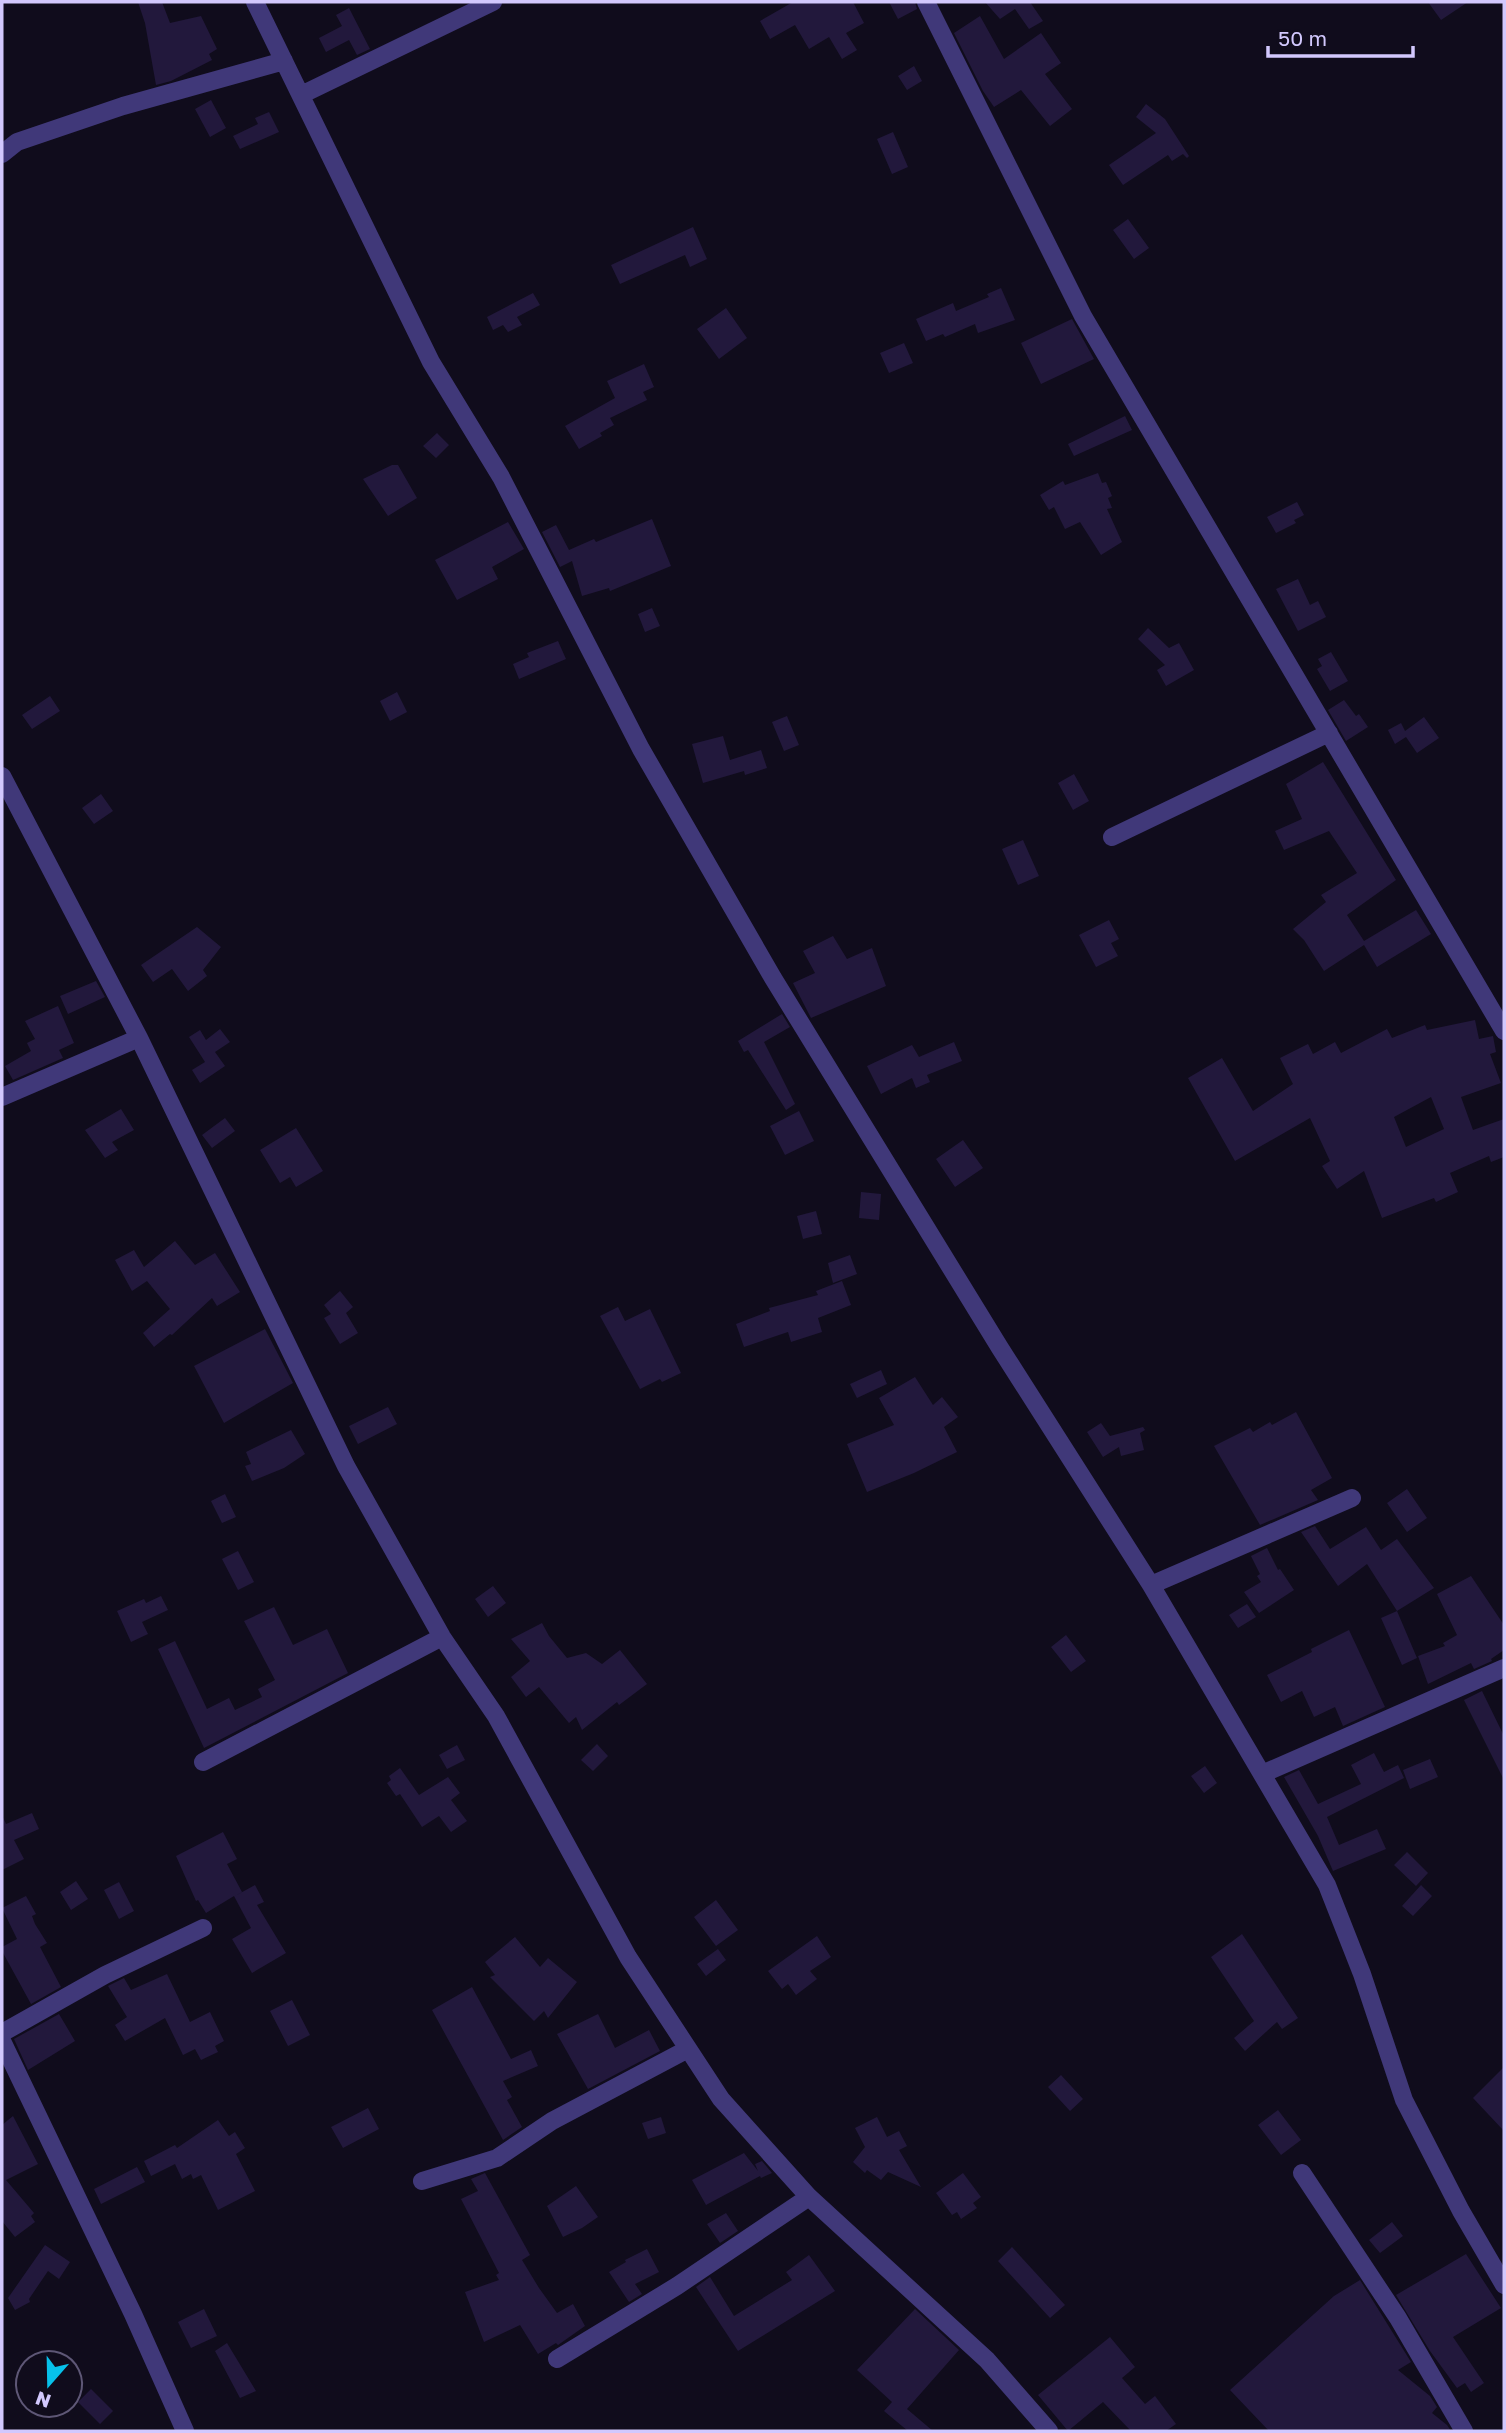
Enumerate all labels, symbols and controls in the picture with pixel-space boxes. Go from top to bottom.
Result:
scale bar [1268,14,1413,58]
text: 50 m [1278,25,1327,51]
north arrow [14,2349,84,2419]
text: N [32,2387,54,2414]

